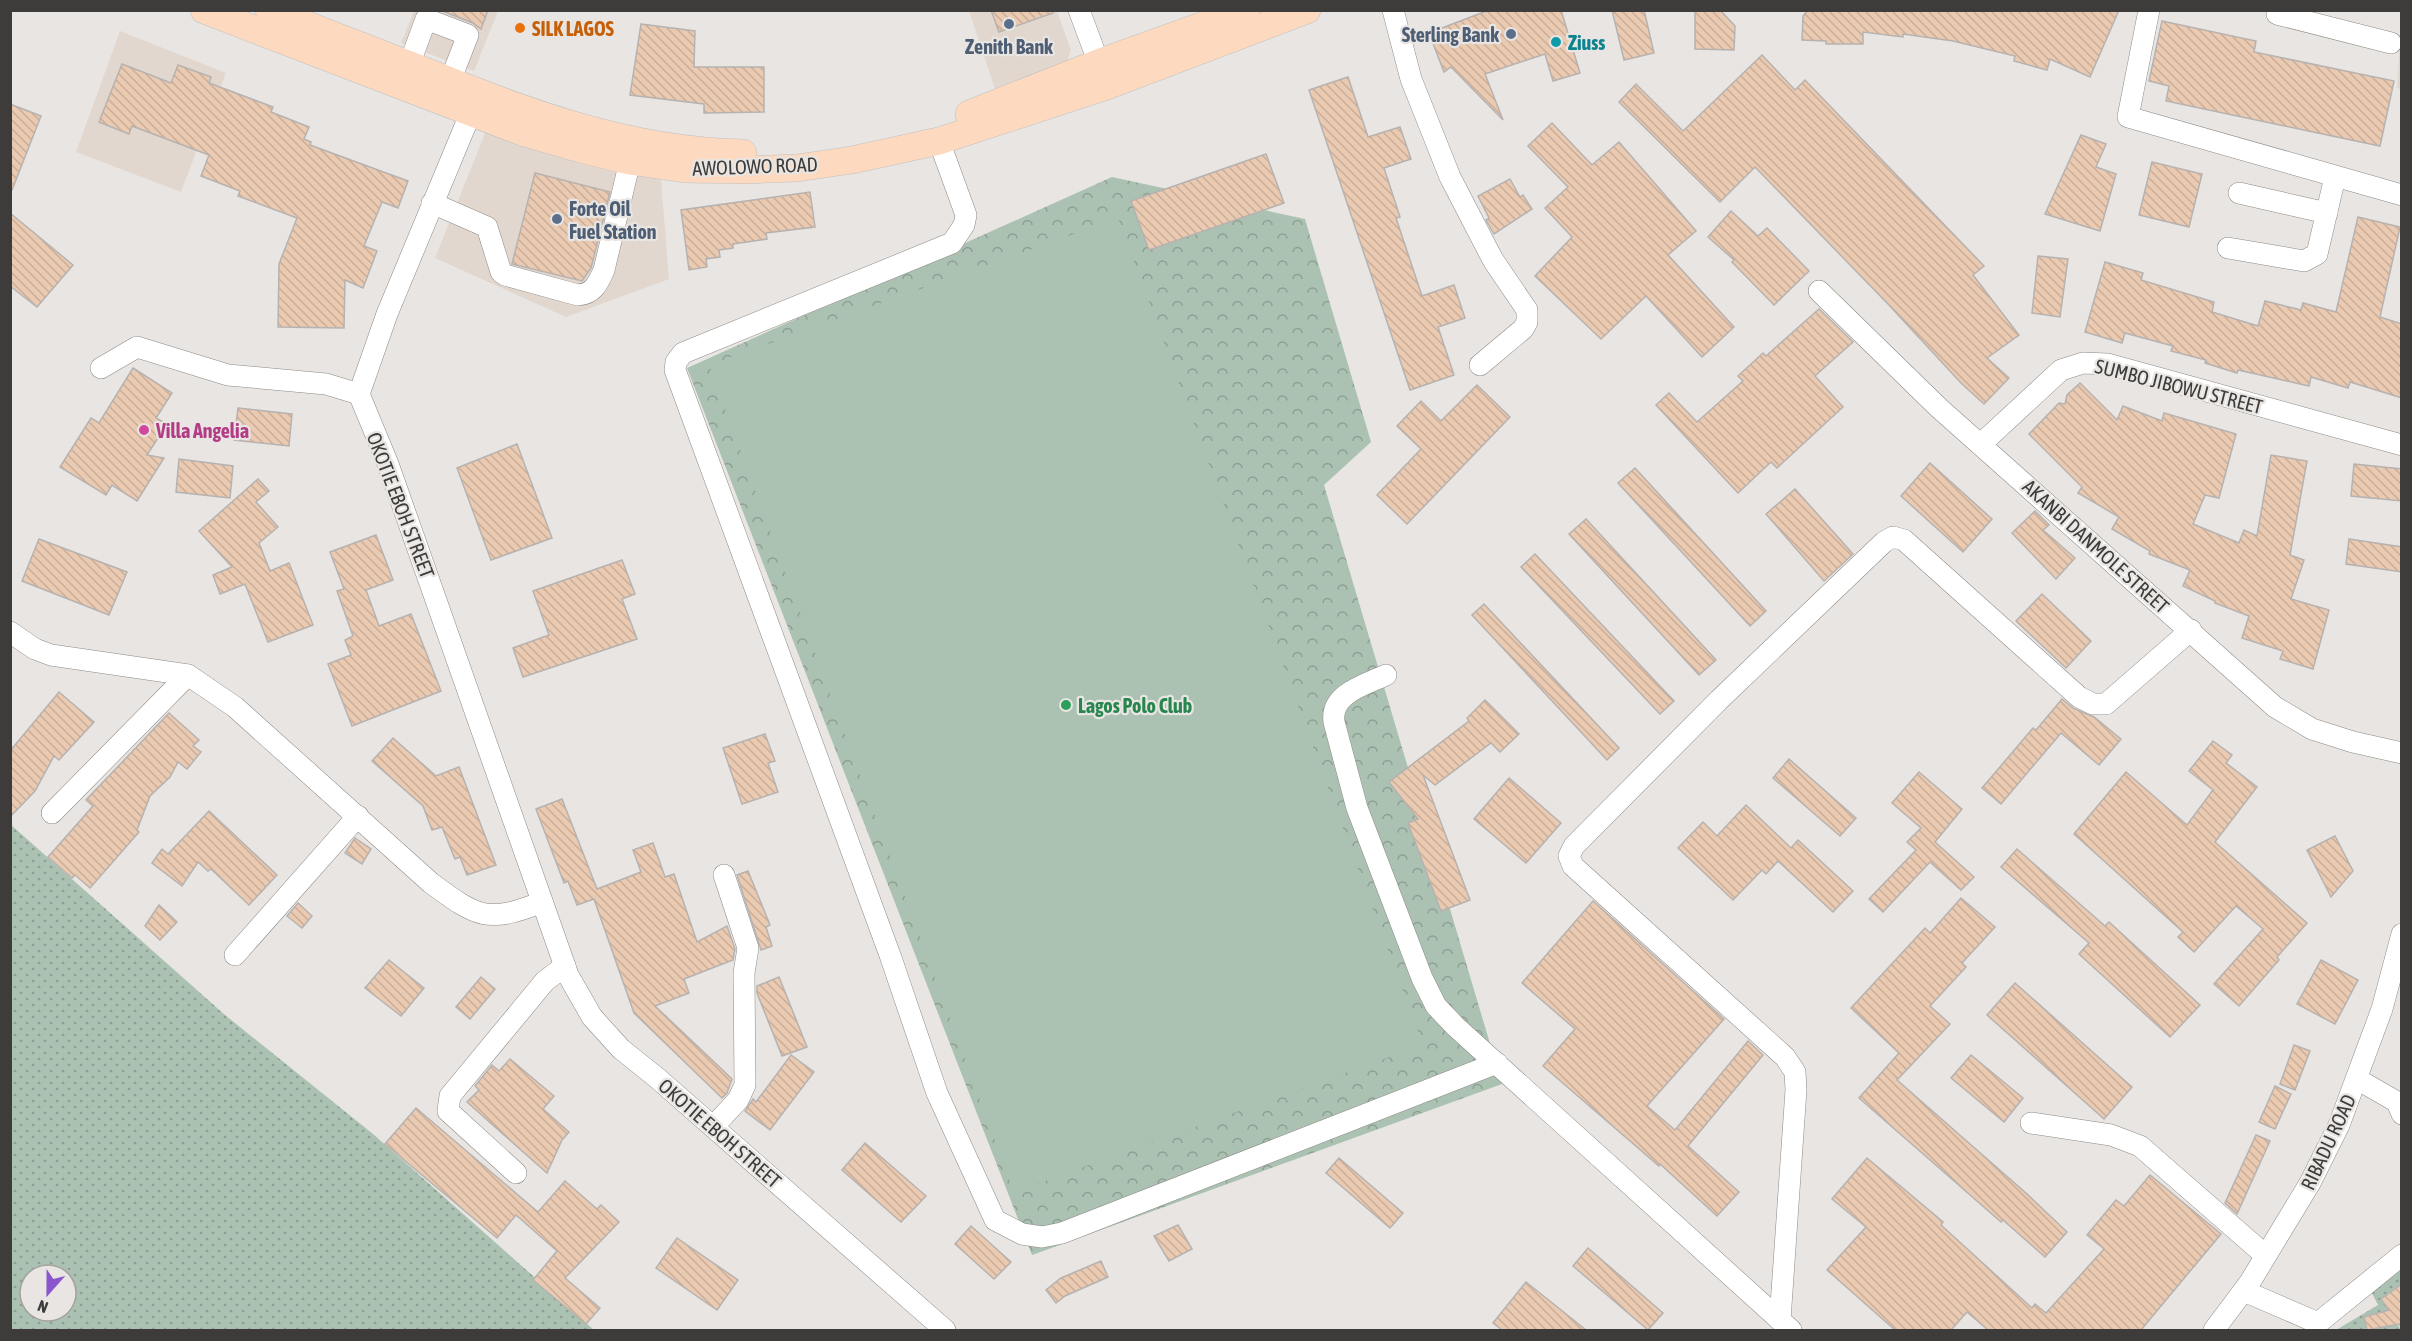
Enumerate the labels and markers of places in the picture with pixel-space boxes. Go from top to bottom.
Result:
place label: SILK LAGOS [532,17,615,40]
marker: Zenith Bank [1002,17,1016,31]
marker: SILK LAGOS [513,21,527,35]
place label: Sterling Bank [1402,23,1499,46]
marker: Sterling Bank [1504,27,1518,41]
place label: Ziuss [1568,31,1605,54]
place label: Zenith Bank [965,35,1053,58]
marker: Ziuss [1549,35,1563,49]
place label: Forte Oil Fuel Station [569,197,657,243]
marker: Forte Oil Fuel Station [550,212,564,226]
place label: Villa Angelia [155,419,249,442]
marker: Villa Angelia [137,423,151,437]
place label: Lagos Polo Club [1078,694,1192,717]
marker: Lagos Polo Club [1059,698,1073,712]

